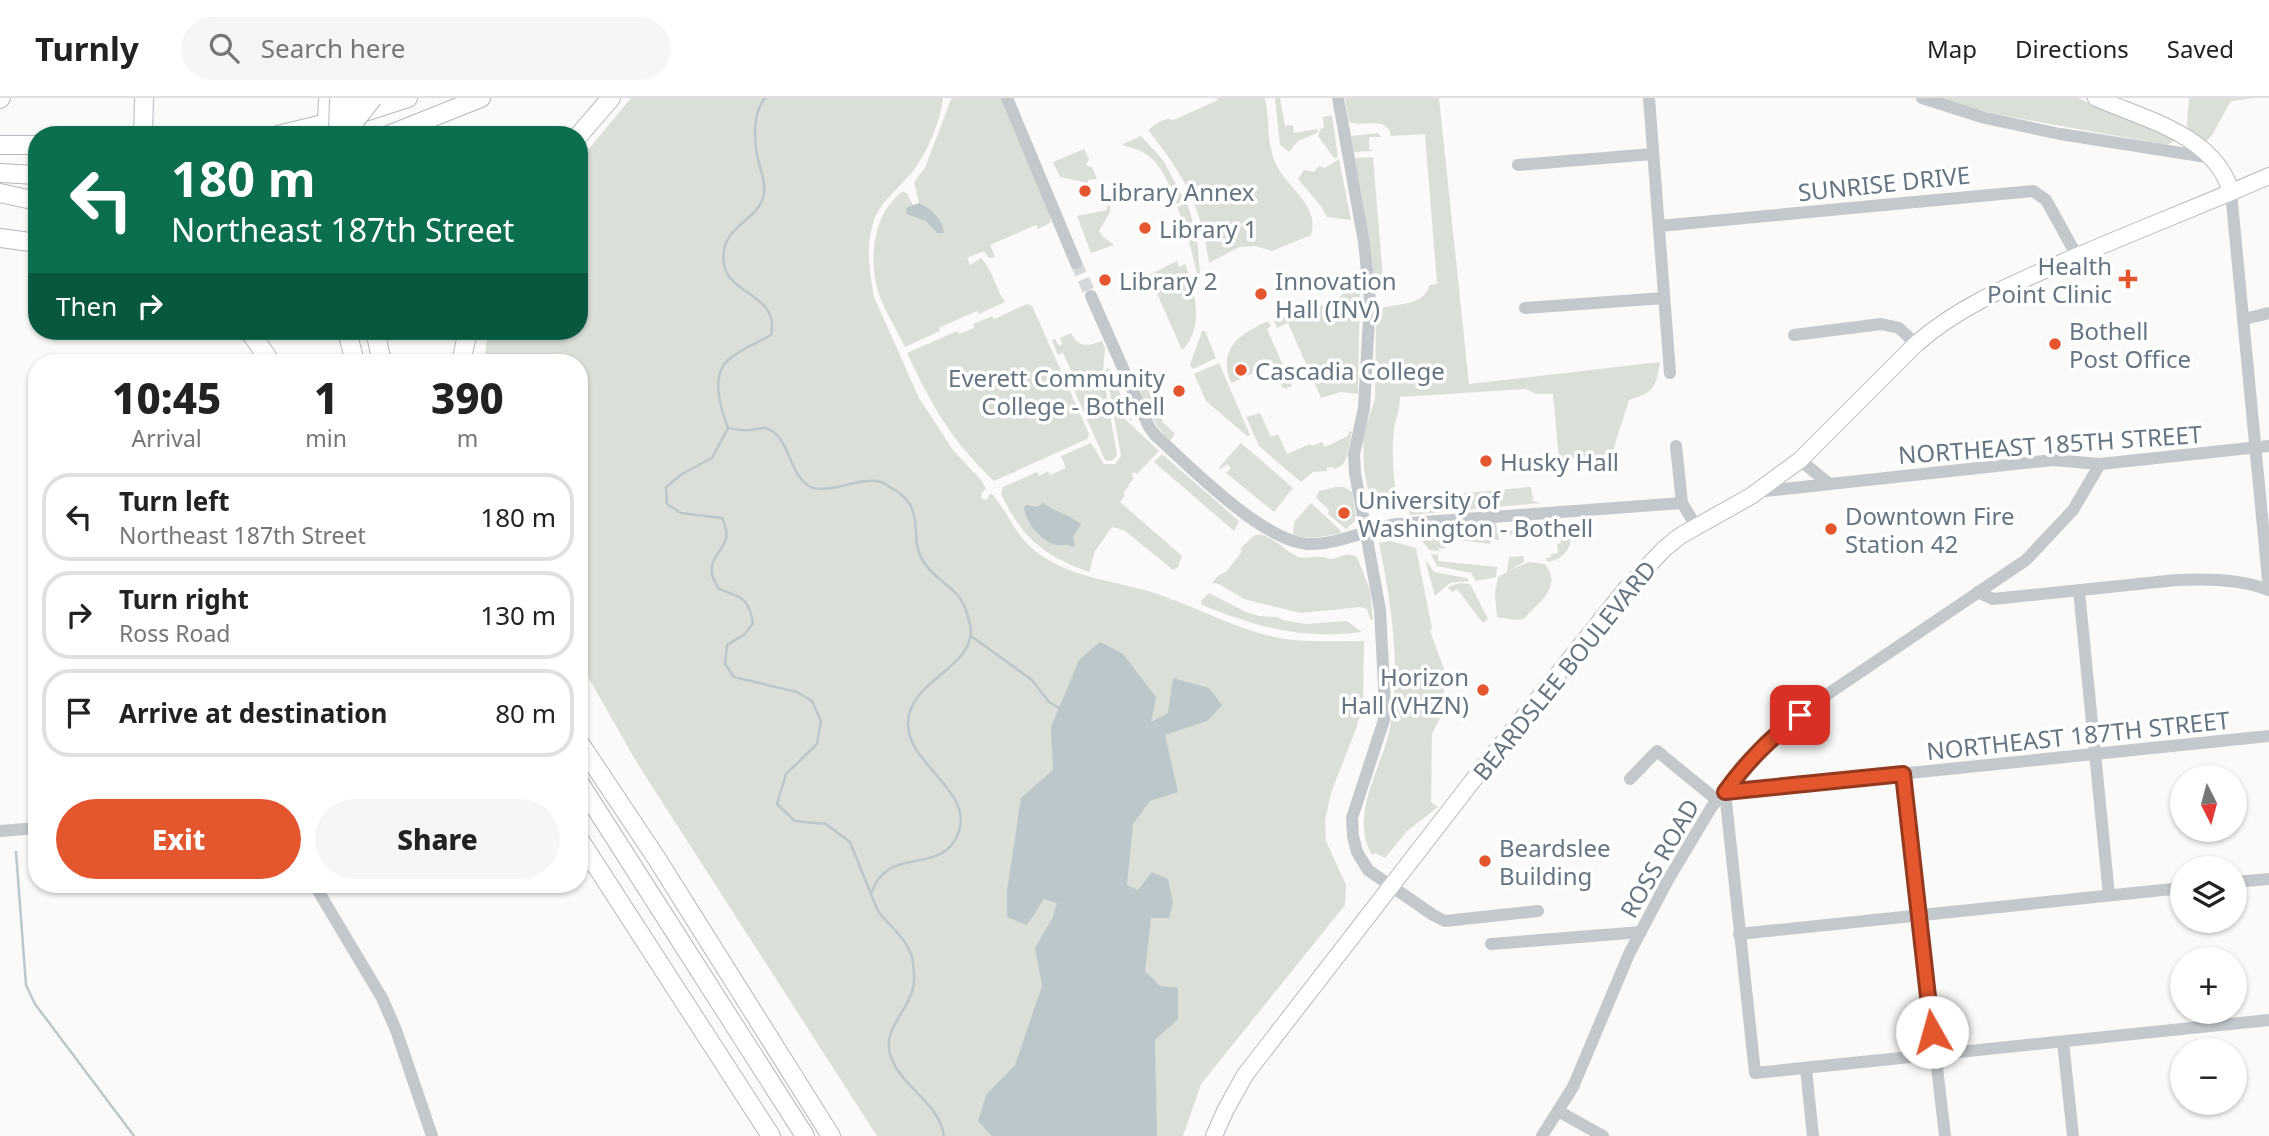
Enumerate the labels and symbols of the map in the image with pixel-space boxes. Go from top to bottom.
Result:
street label: SUNRISE DRIVE [1796,158,1972,208]
place label: Library Annex [1099,175,1255,208]
marker: Library Annex [1077,183,1093,199]
place label: Library 1 [1159,212,1258,245]
marker: Library 1 [1137,220,1153,236]
place label: Health Point Clinic [1987,249,2112,310]
place label: Library 2 [1119,264,1218,297]
place label: Innovation Hall (INV) [1275,264,1397,325]
marker: Health Point Clinic [2118,269,2138,289]
marker: Library 2 [1097,272,1113,288]
marker: Innovation Hall (INV) [1253,286,1269,302]
place label: Bothell Post Office [2069,314,2191,375]
marker: Bothell Post Office [2047,336,2063,352]
place label: Cascadia College [1255,354,1445,387]
place label: Everett Community College - Bothell [948,361,1166,422]
marker: Cascadia College [1233,362,1249,378]
marker: Everett Community College - Bothell [1171,383,1187,399]
street label: NORTHEAST 185TH STREET [1897,417,2204,471]
place label: Husky Hall [1500,445,1619,478]
marker: Husky Hall [1478,453,1494,469]
place label: University of Washington - Bothell [1358,483,1593,544]
place label: Downtown Fire Station 42 [1845,499,2015,560]
marker: University of Washington - Bothell [1336,505,1352,521]
marker: Downtown Fire Station 42 [1823,521,1839,537]
street label: BEARDSLEE BOULEVARD [1465,553,1663,787]
place label: Horizon Hall (VHZN) [1341,660,1469,721]
marker: Horizon Hall (VHZN) [1475,682,1491,698]
pin [1770,685,1830,745]
street label: NORTHEAST 187TH STREET [1925,703,2232,767]
north arrow [2170,765,2247,842]
street label: ROSS ROAD [1612,792,1706,924]
place label: Beardslee Building [1499,831,1611,892]
marker: Beardslee Building [1477,853,1493,869]
position arrow [1895,995,1969,1069]

